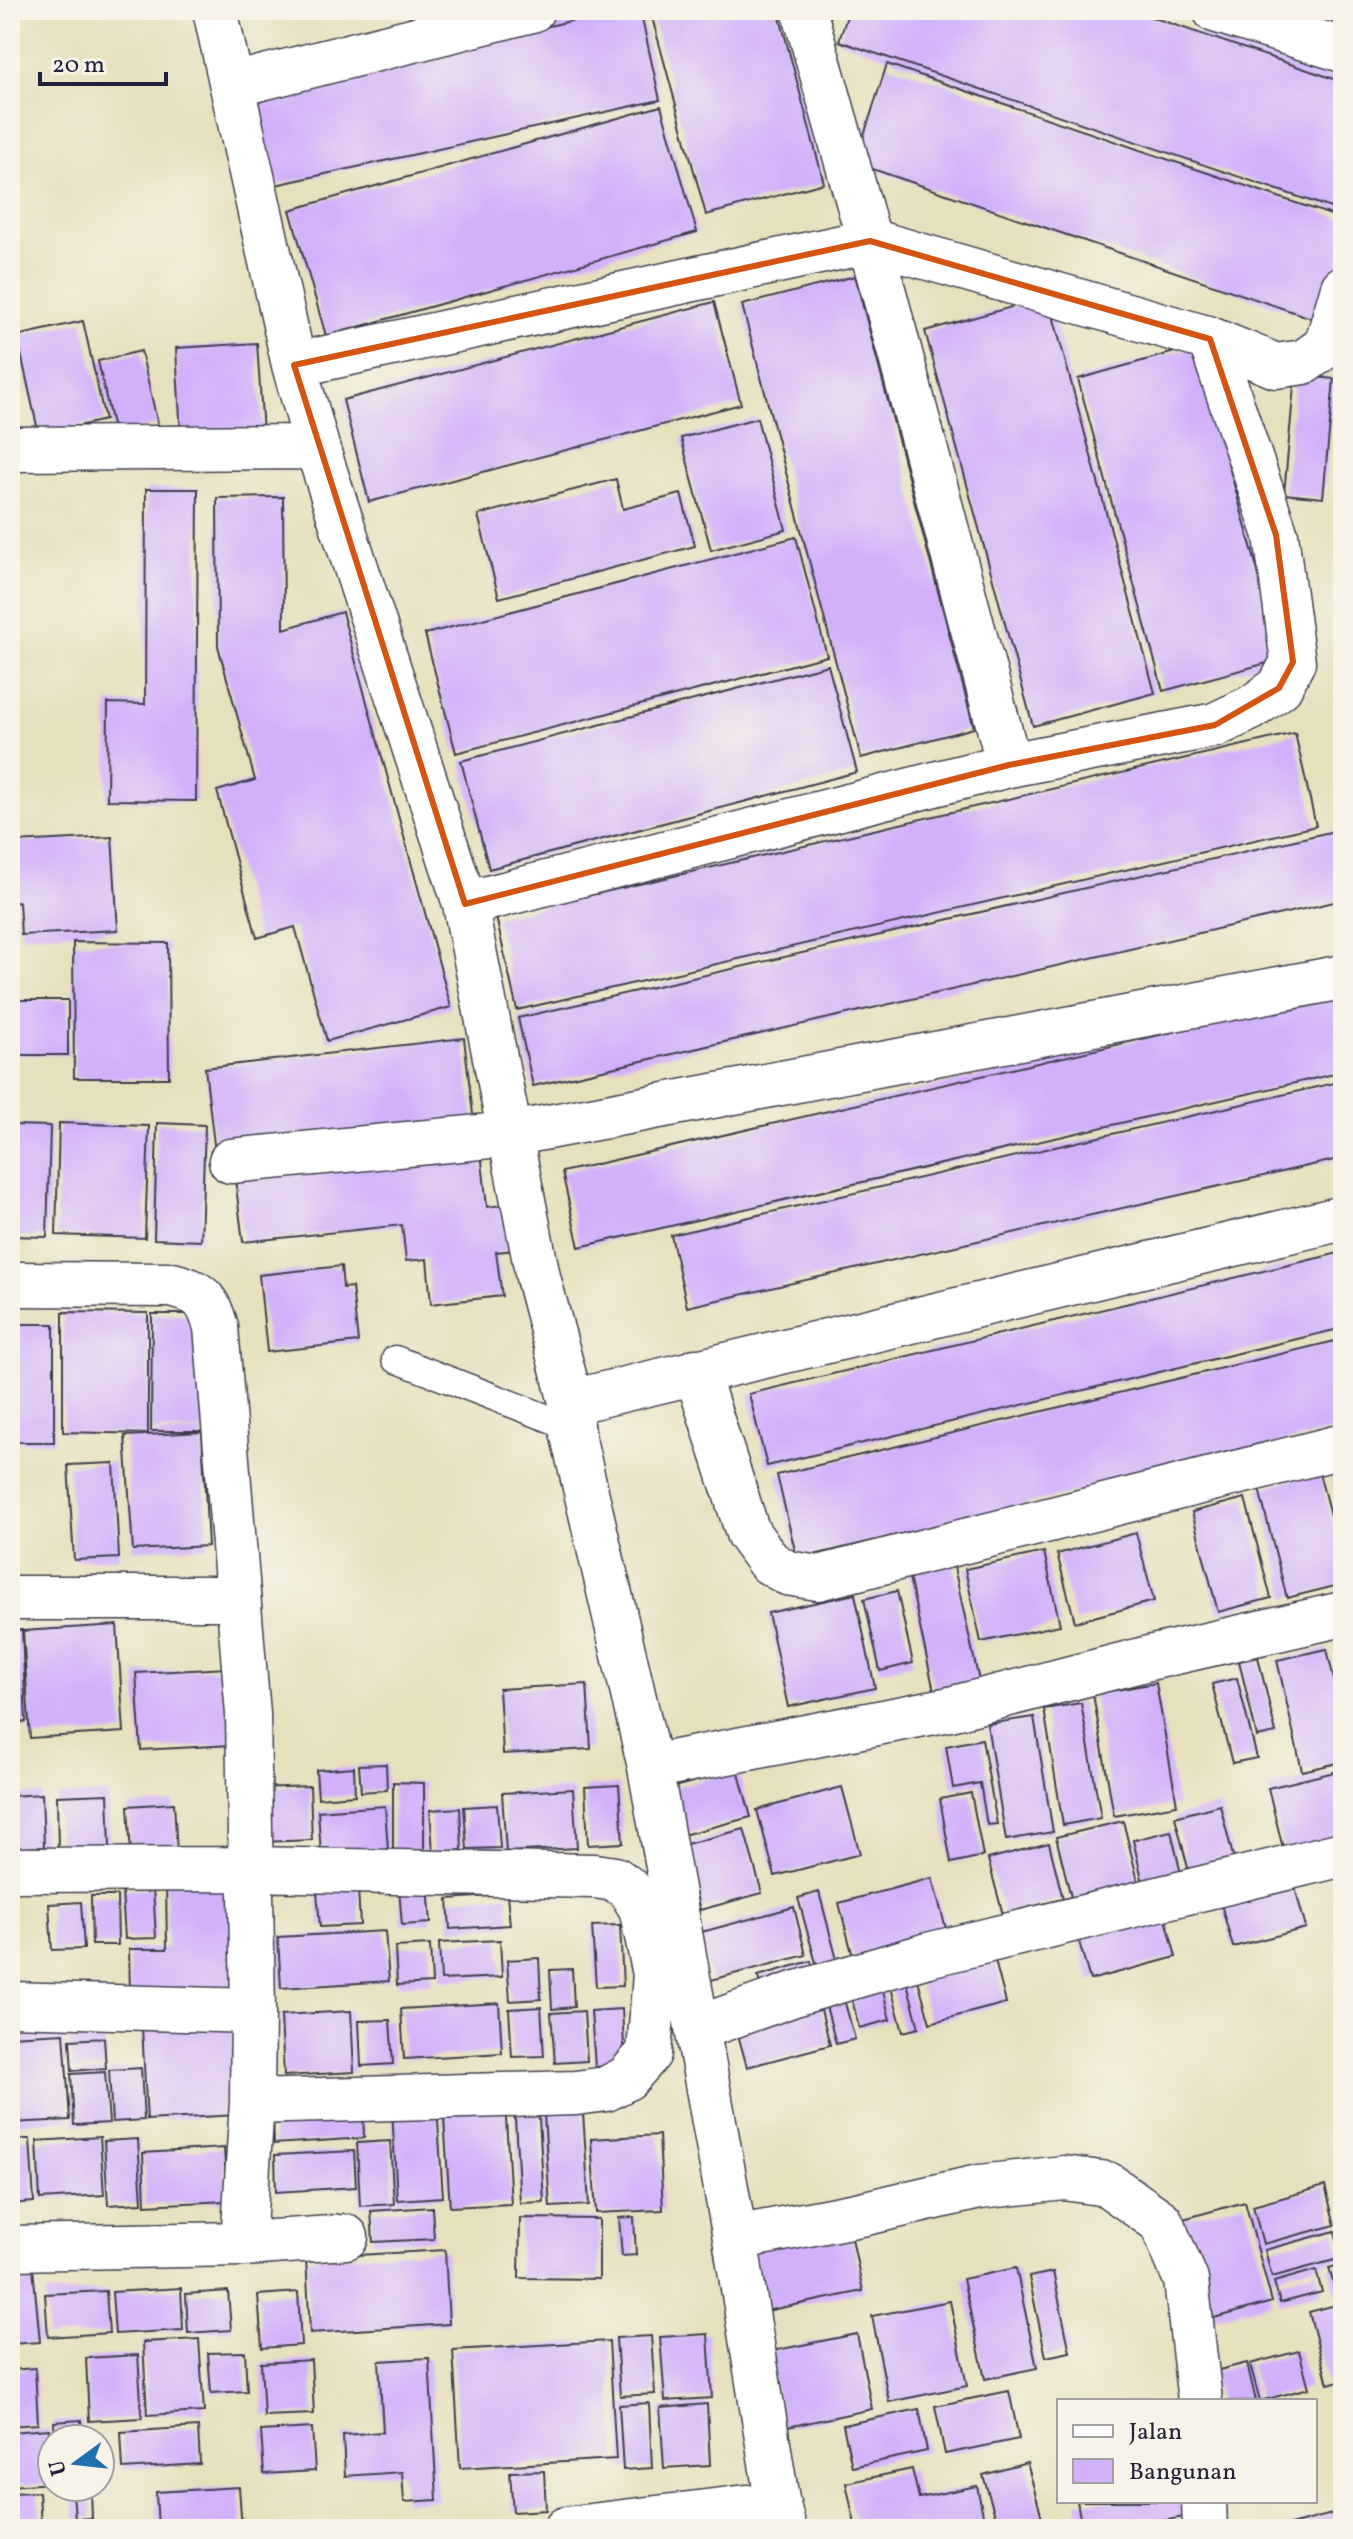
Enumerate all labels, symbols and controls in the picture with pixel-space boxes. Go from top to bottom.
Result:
scale bar [40,36,166,86]
text: 20 m [52,49,105,83]
legend [1057,2399,1317,2503]
text: Jalan [1129,2416,1182,2450]
north arrow [36,2423,116,2503]
text: U [42,2456,76,2479]
text: Bangunan [1129,2456,1237,2490]

